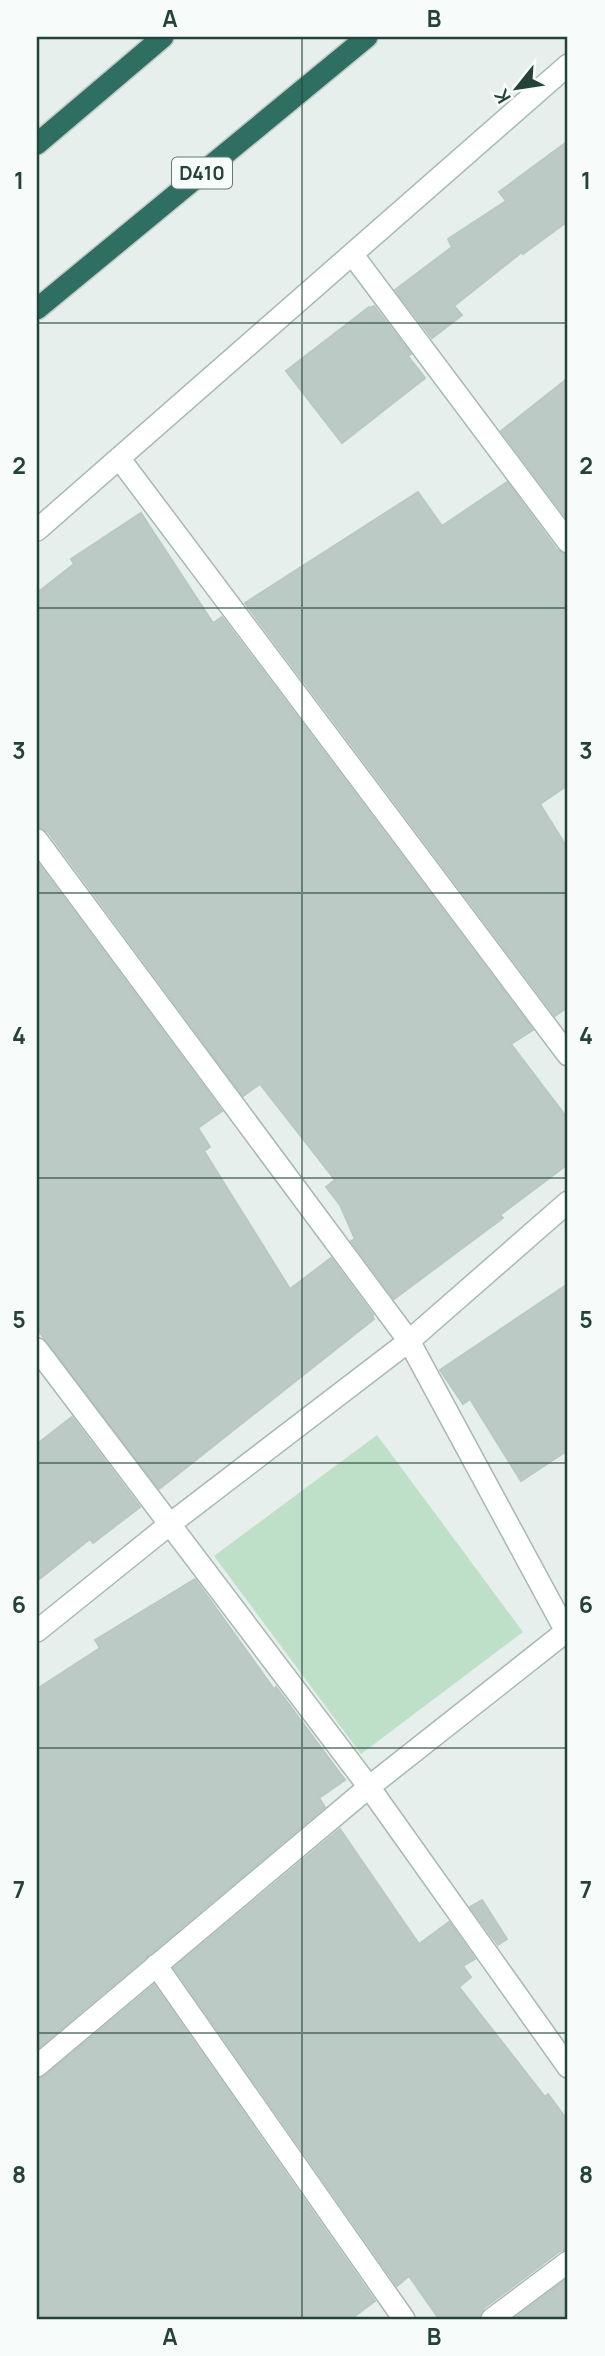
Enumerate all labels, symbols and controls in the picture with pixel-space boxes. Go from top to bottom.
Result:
text: A [162,2,178,34]
text: B [427,2,441,34]
north arrow [482,52,552,122]
text: K [488,84,517,108]
road number: D410 [172,158,232,188]
text: 1 [14,164,24,196]
text: 1 [581,164,591,196]
text: 2 [12,449,26,481]
text: 2 [579,449,593,481]
text: 3 [12,734,26,766]
text: 3 [579,734,593,766]
text: 4 [12,1019,26,1051]
text: 4 [579,1019,593,1051]
text: 5 [12,1303,26,1335]
text: 5 [579,1303,593,1335]
text: 6 [12,1588,26,1620]
text: 6 [579,1588,593,1620]
text: 7 [13,1873,25,1905]
text: 7 [580,1873,592,1905]
text: 8 [12,2158,26,2190]
text: 8 [579,2158,593,2190]
text: A [162,2320,178,2352]
text: B [427,2320,441,2352]

